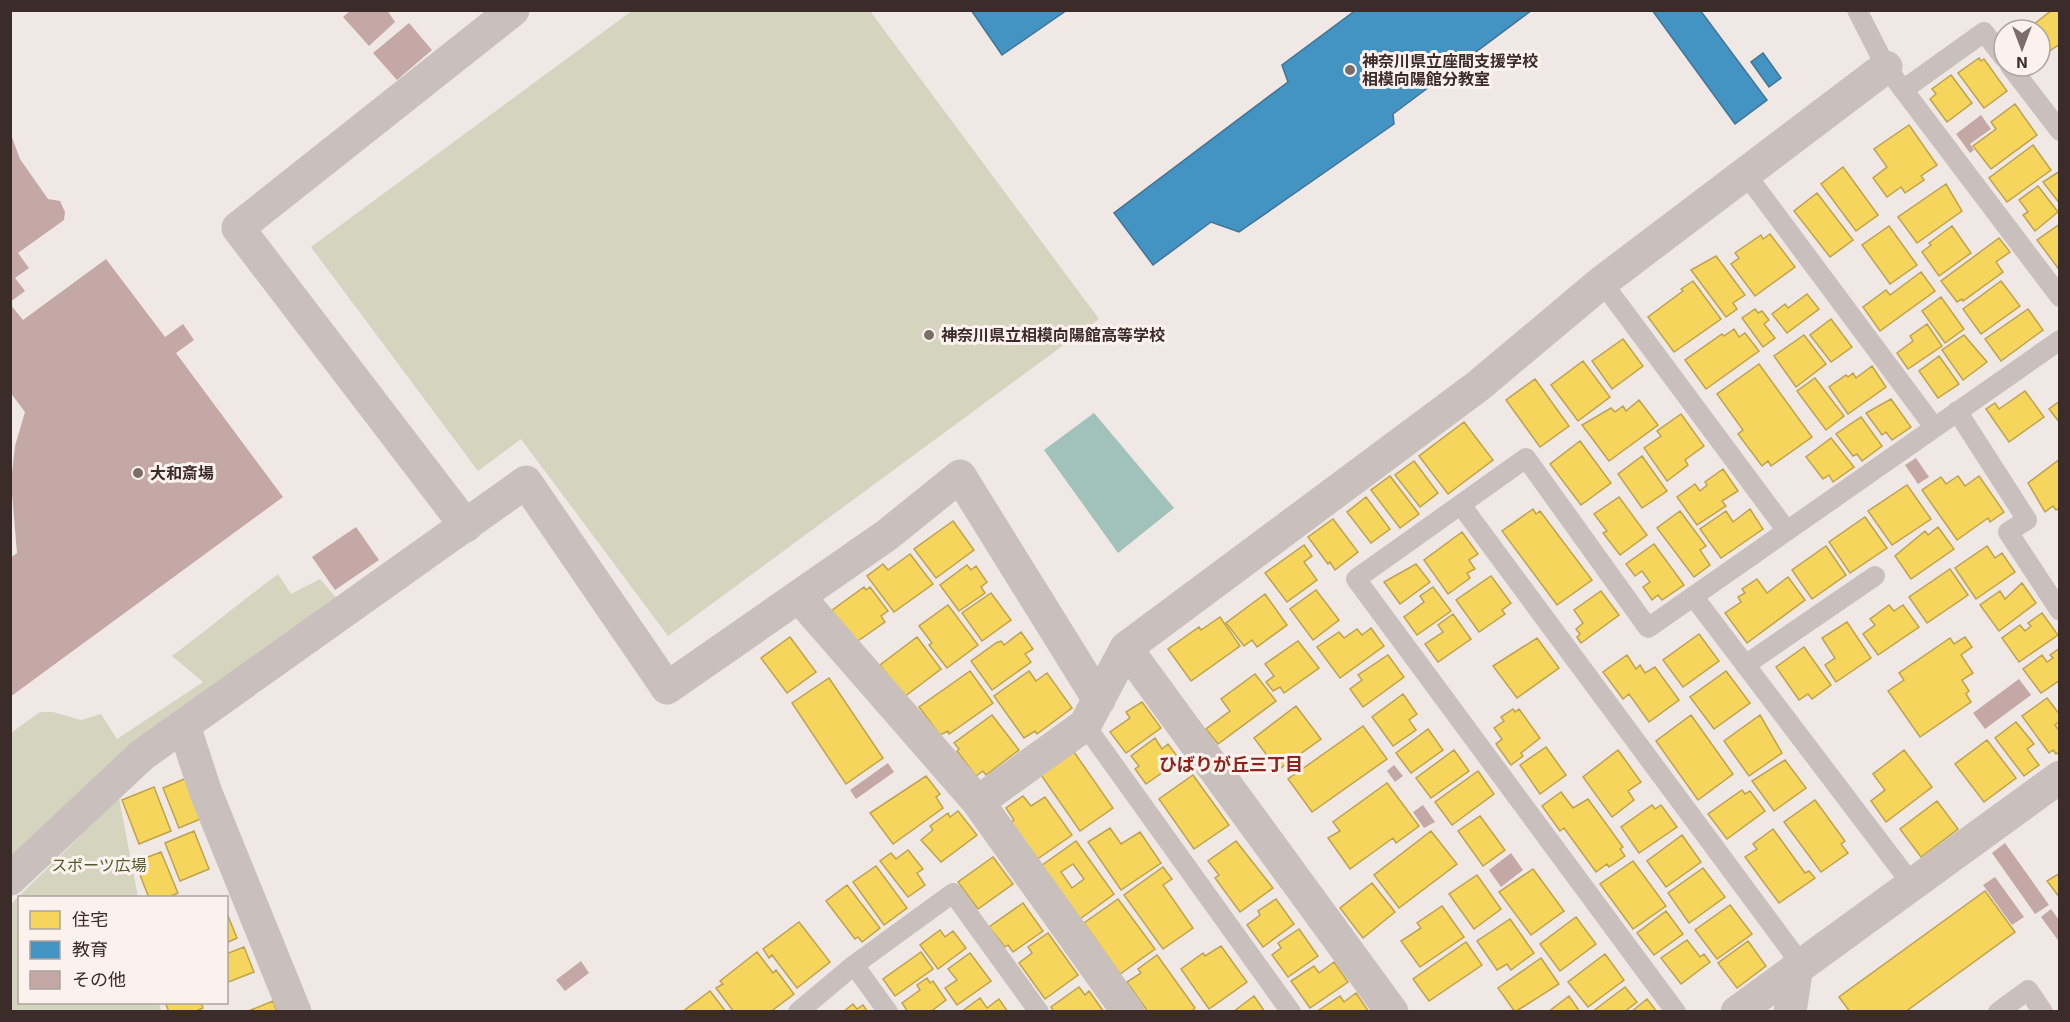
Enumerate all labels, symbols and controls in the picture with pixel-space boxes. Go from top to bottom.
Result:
north arrow [1992,18,2052,78]
place label: 神奈川県立座間支援学校 相模向陽館分教室 [1362,51,1538,88]
text: N [2016,54,2028,73]
marker: 神奈川県立座間支援学校 相模向陽館分教室 [1343,63,1357,77]
place label: 神奈川県立相模向陽館高等学校 [941,325,1165,344]
marker: 神奈川県立相模向陽館高等学校 [922,328,936,342]
place label: 大和斎場 [150,463,214,482]
marker: 大和斎場 [131,466,145,480]
district label: ひばりが丘三丁目 [1159,753,1303,775]
park label: スポーツ広場 [51,855,147,874]
legend [18,896,228,1004]
text: 住宅 [72,908,108,930]
text: 教育 [72,938,108,960]
text: その他 [72,968,126,990]

